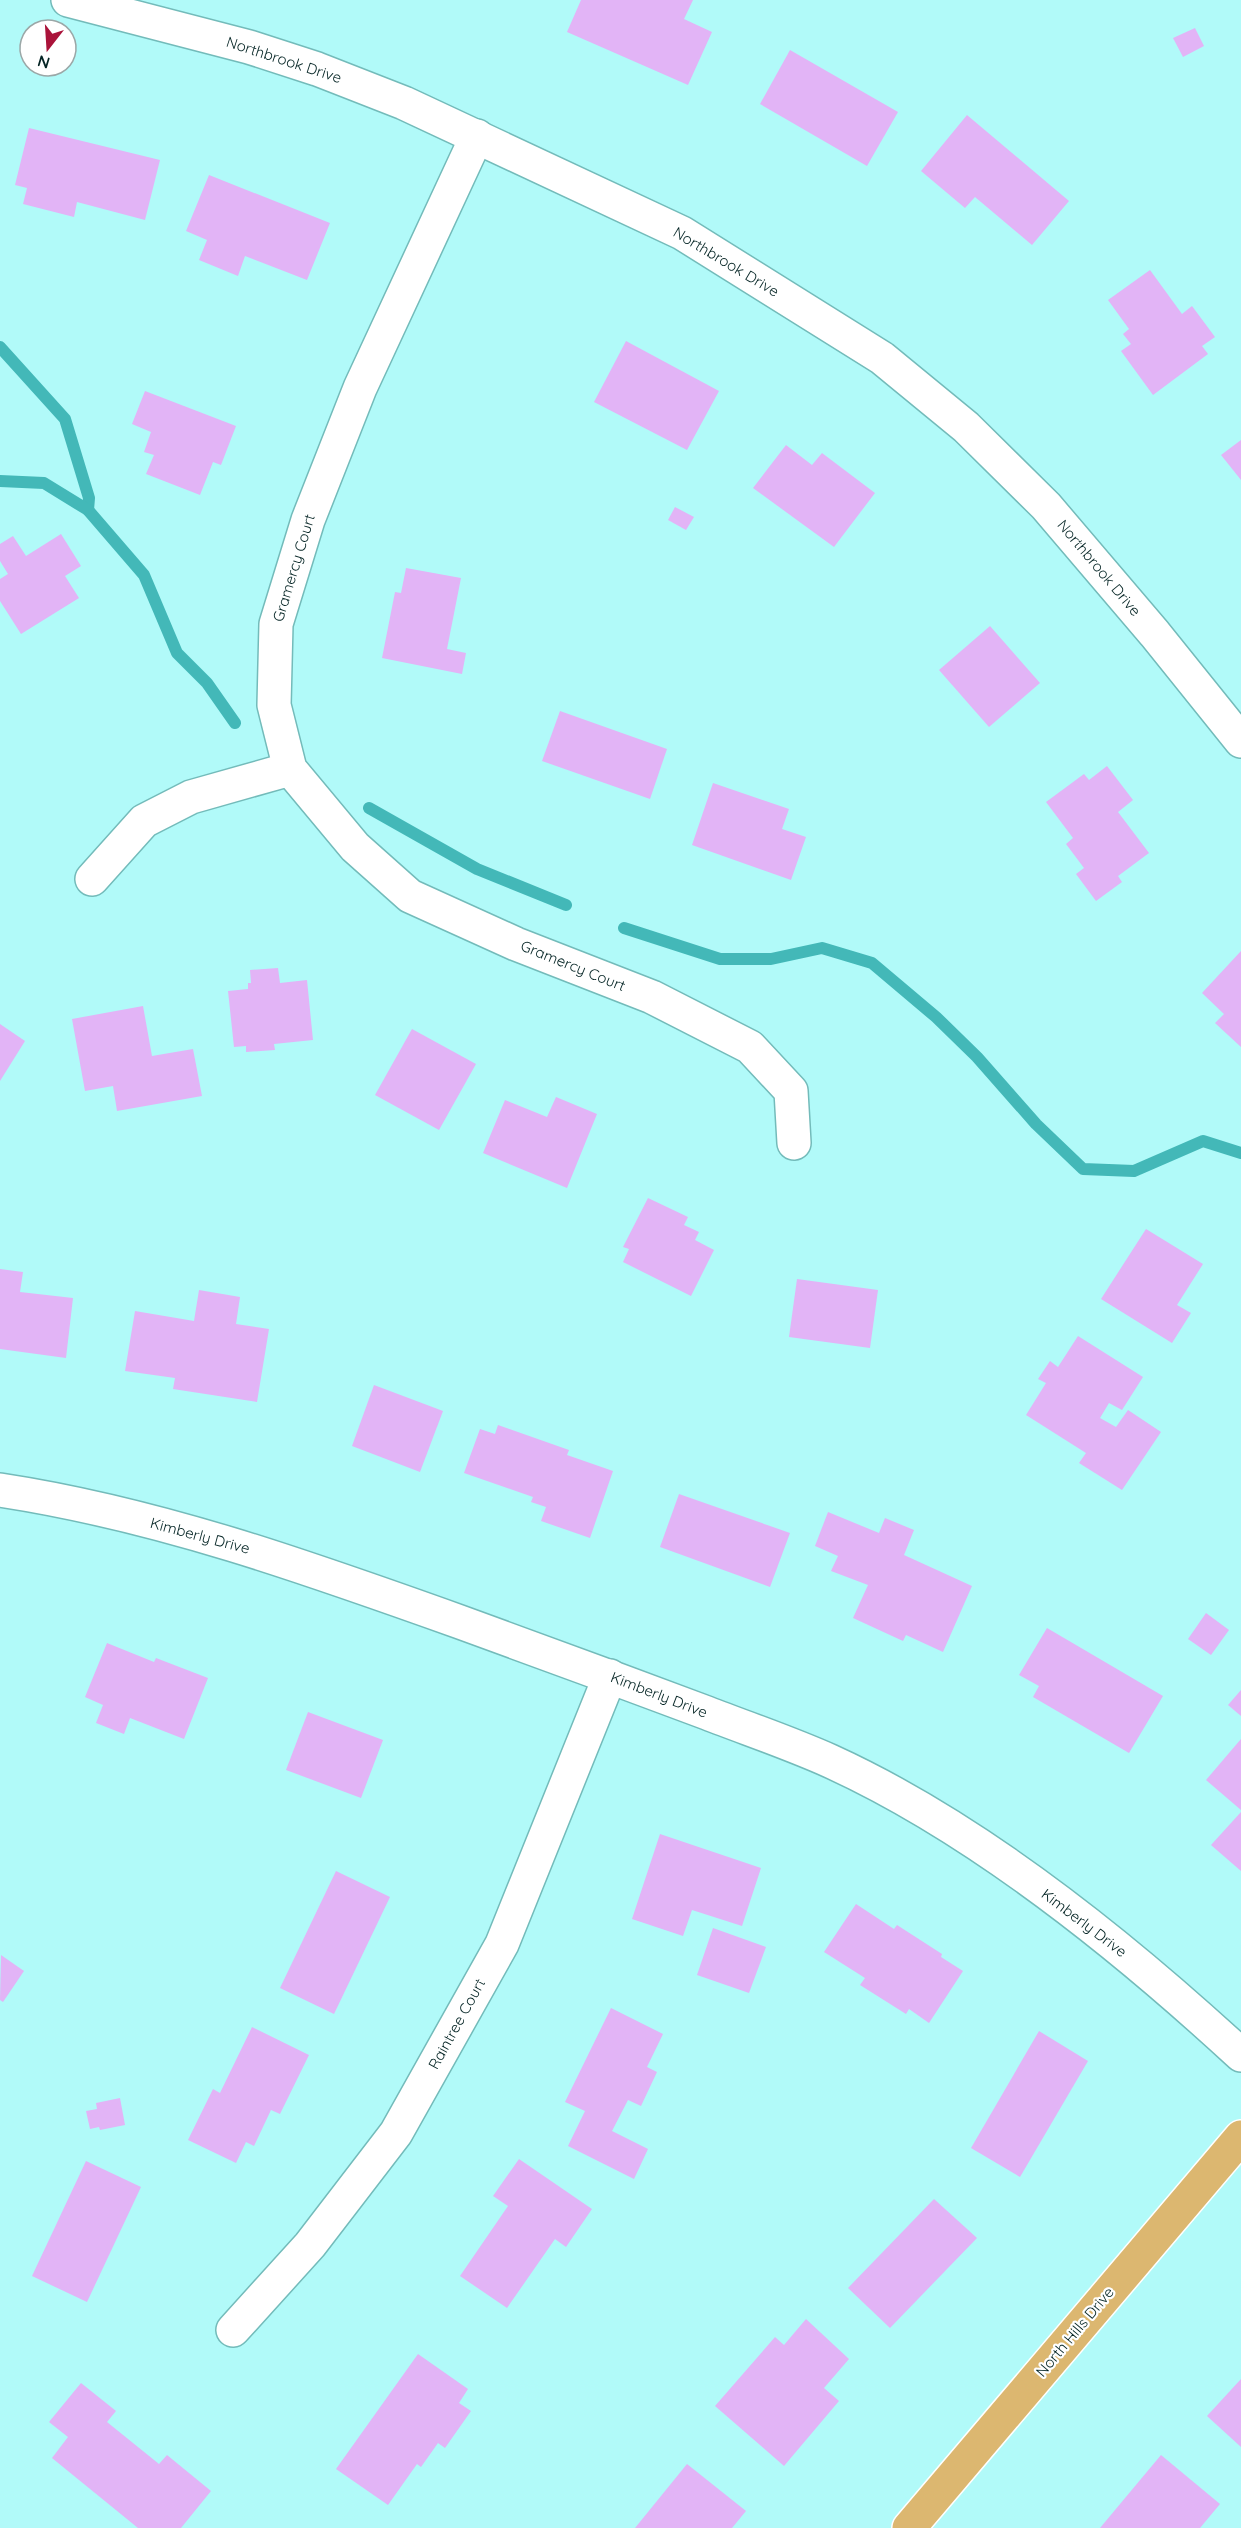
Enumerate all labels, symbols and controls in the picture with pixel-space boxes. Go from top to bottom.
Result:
north arrow [18,18,78,78]
street label: Northbrook Drive [224,32,344,87]
text: N [35,51,52,74]
street label: Northbrook Drive [670,222,783,301]
street label: Gramercy Court [268,512,319,624]
street label: Northbrook Drive [1053,516,1145,620]
street label: Gramercy Court [518,936,628,995]
street label: Kimberly Drive [148,1513,252,1558]
street label: Kimberly Drive [608,1667,710,1722]
street label: Kimberly Drive [1038,1884,1131,1961]
street label: Raintree Court [424,1975,489,2072]
street label: North Hills Drive [1031,2283,1118,2381]

